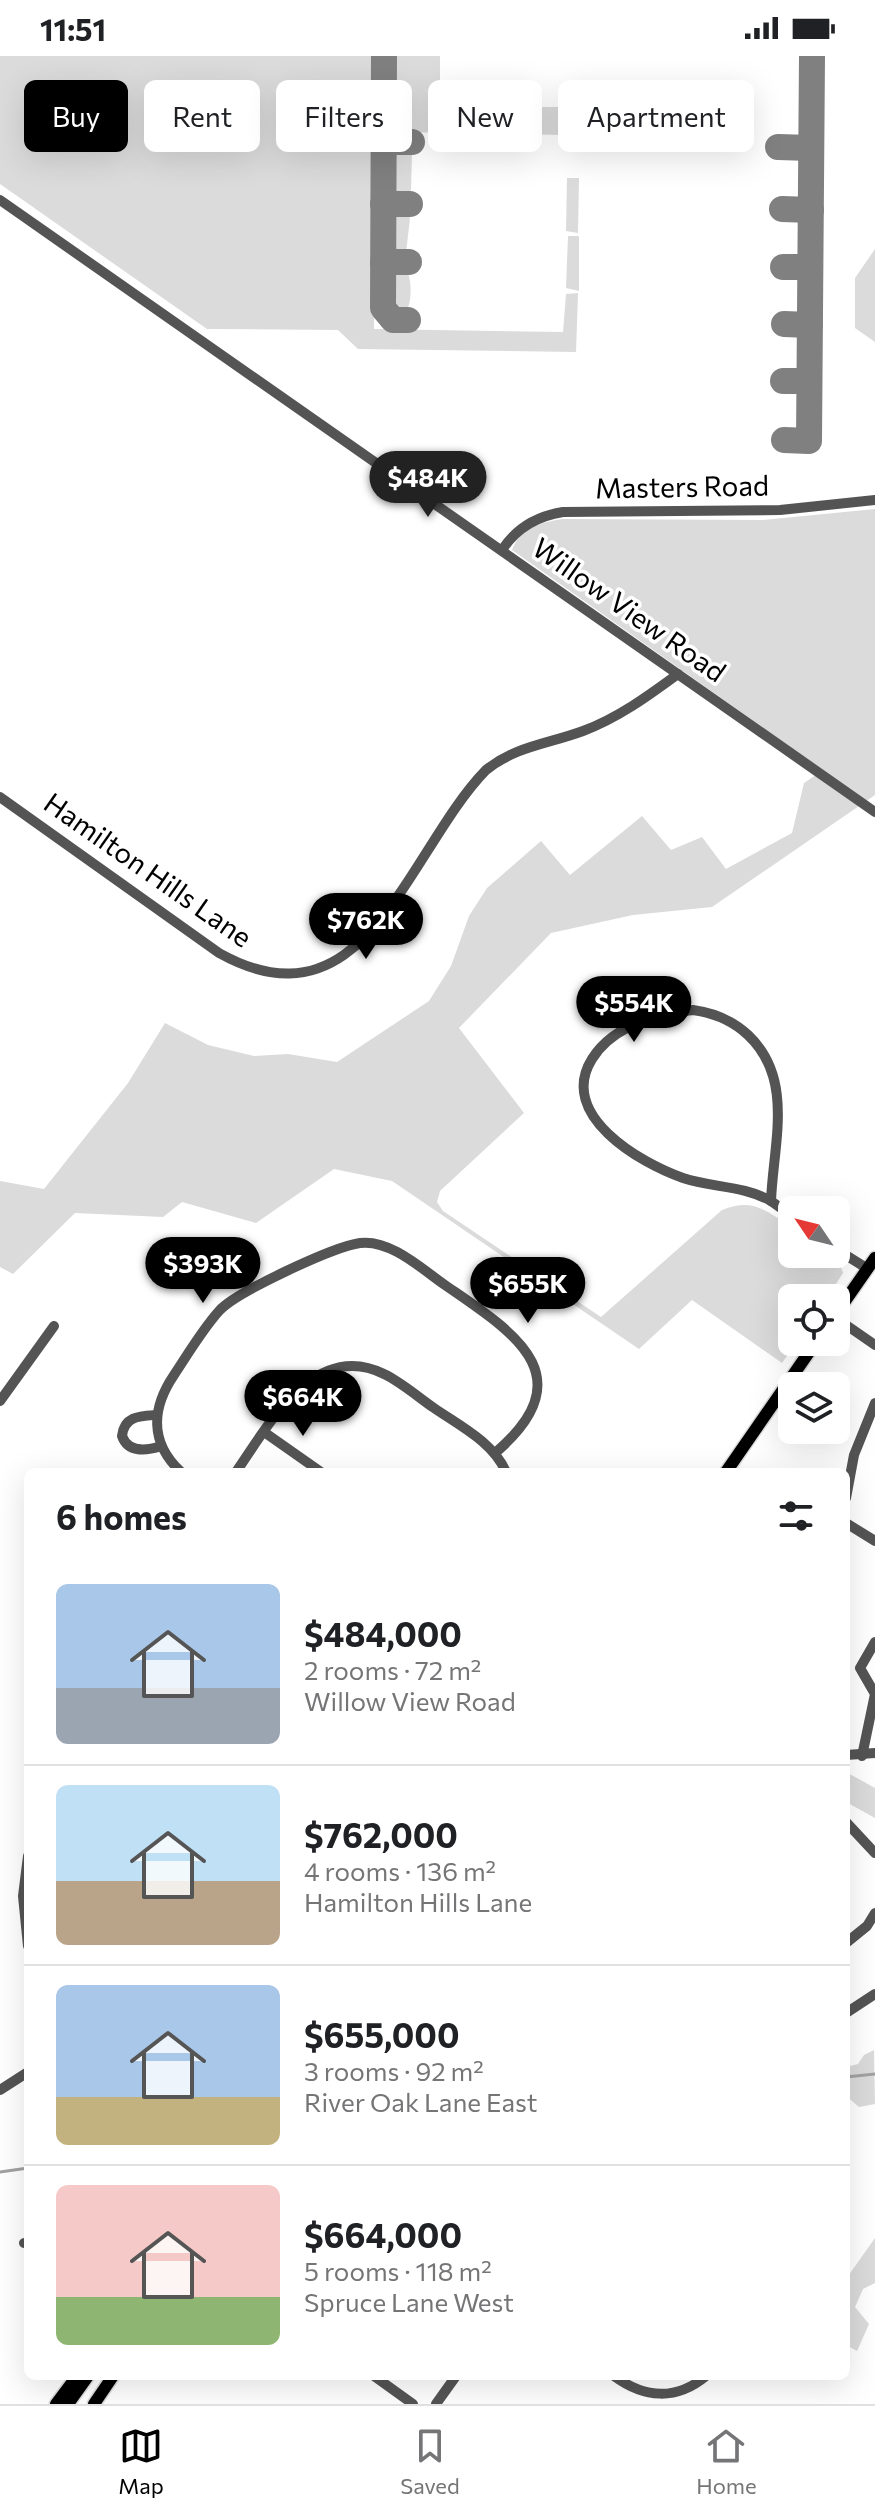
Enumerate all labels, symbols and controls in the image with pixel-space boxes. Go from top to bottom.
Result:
text: 11:51 [40,10,106,47]
chip: Buy [24,80,128,152]
chip: Rent [144,80,260,152]
chip: Filters [276,80,412,152]
chip: New [428,80,542,152]
chip: Apartment [558,80,754,152]
pin: $484K [372,451,484,519]
text: $484K [387,461,469,492]
street label: Masters Road [595,467,769,505]
street label: Willow View Road [526,530,733,688]
street label: Hamilton Hills Lane [38,785,259,954]
pin: $762K [310,893,422,961]
text: $762K [327,903,405,934]
pin: $554K [578,976,690,1044]
text: $554K [594,986,674,1017]
north arrow [778,1196,850,1268]
map controls [778,1196,850,1444]
pin: $393K [147,1237,259,1305]
text: $393K [163,1247,243,1278]
pin: $655K [472,1257,584,1325]
text: $655K [488,1267,568,1298]
button: locate [778,1284,850,1356]
pin: $664K [247,1370,359,1438]
button: layers [778,1372,850,1444]
text: $664K [262,1380,344,1411]
icon: filters [774,1494,818,1538]
text: 6 homes [56,1495,187,1537]
text: $484,000 [304,1612,462,1654]
icon: home [120,1616,216,1712]
text: 2 rooms · 72 m² [304,1654,481,1685]
text: Willow View Road [304,1685,516,1716]
text: $762,000 [304,1813,458,1855]
icon: home [120,1817,216,1913]
text: 4 rooms · 136 m² [304,1855,496,1886]
text: Hamilton Hills Lane [304,1886,532,1917]
text: $655,000 [304,2013,460,2055]
icon: home [120,2017,216,2113]
text: 3 rooms · 92 m² [304,2055,484,2086]
text: River Oak Lane East [304,2086,538,2117]
text: $664,000 [304,2213,462,2255]
icon: home [120,2217,216,2313]
text: 5 rooms · 118 m² [304,2255,492,2286]
text: Spruce Lane West [304,2286,514,2317]
tab: Map [118,2424,164,2499]
tab: Saved [400,2424,460,2499]
tab: Home [696,2424,757,2499]

